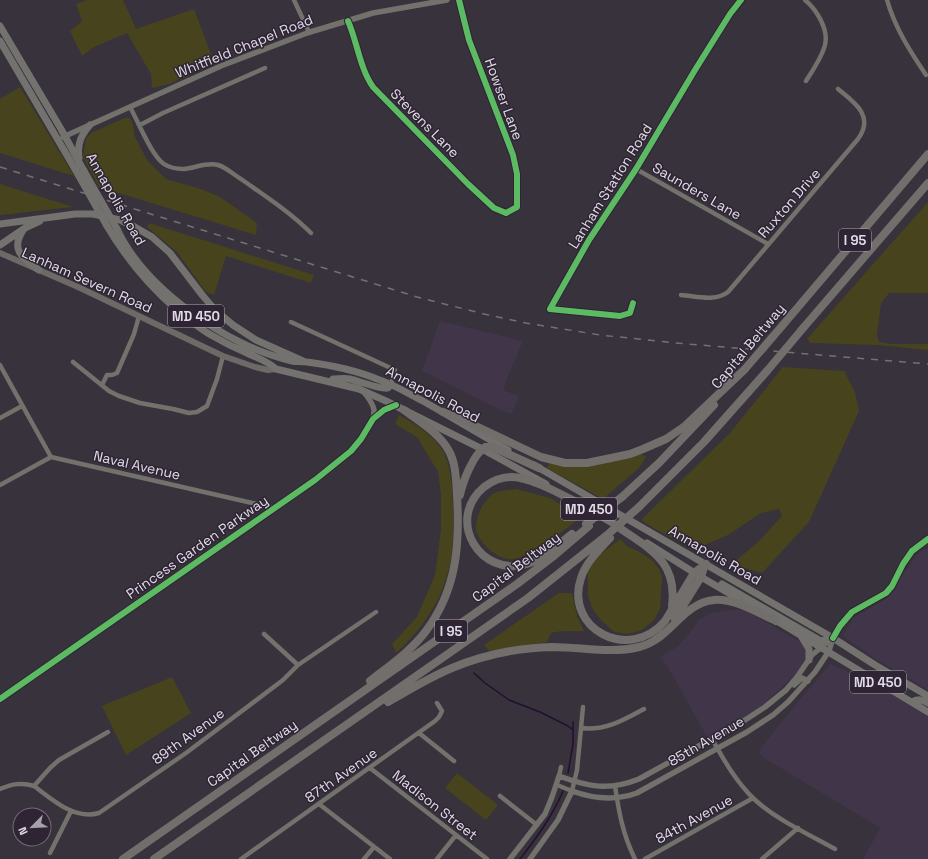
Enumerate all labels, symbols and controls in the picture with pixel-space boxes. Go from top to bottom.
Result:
street label: Whitfield Chapel Road [173,10,315,82]
street label: Howser Lane [481,56,527,142]
street label: Stevens Lane [387,85,463,161]
street label: Lanham Station Road [564,120,656,252]
street label: Annapolis Road [82,150,150,248]
street label: Saunders Lane [649,158,745,224]
street label: Ruxton Drive [754,165,824,241]
road number: I 95 [839,229,871,251]
street label: Lanham Severn Road [19,243,155,317]
street label: Capital Beltway [707,300,789,392]
road number: MD 450 [168,305,224,327]
street label: Annapolis Road [383,362,483,426]
street label: Naval Avenue [92,446,182,484]
street label: Princess Garden Parkway [123,491,271,603]
road number: MD 450 [561,498,617,520]
street label: Annapolis Road [666,521,764,589]
street label: Capital Beltway [468,528,564,606]
road number: I 95 [435,620,467,642]
road number: MD 450 [850,671,906,693]
street label: 89th Avenue [148,704,228,768]
street label: 85th Avenue [665,712,747,770]
street label: Capital Beltway [203,715,301,791]
street label: 87th Avenue [301,743,381,807]
street label: Madison Street [389,766,481,844]
street label: 84th Avenue [652,790,736,848]
north arrow [12,807,52,847]
text: N [15,825,31,837]

